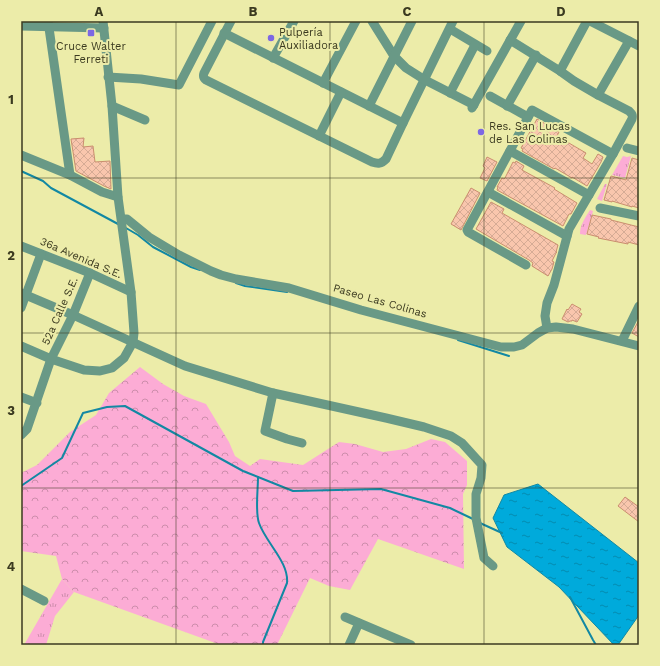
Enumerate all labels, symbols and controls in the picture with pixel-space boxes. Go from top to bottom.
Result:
text: A [95,4,104,19]
text: B [249,4,258,19]
text: C [403,4,412,19]
text: D [556,4,566,19]
place label: Pulpería Auxiliadora [279,26,338,52]
marker: Cruce Walter Ferreti [86,28,96,38]
marker: Pulpería Auxiliadora [266,33,276,43]
place label: Cruce Walter Ferreti [56,40,126,66]
text: 1 [8,92,14,107]
place label: Res. San Lucas de Las Colinas [489,120,570,146]
marker: Res. San Lucas de Las Colinas [476,127,486,137]
street label: 36a Avenida S.E. [38,235,124,281]
text: 2 [7,248,15,263]
street label: 52a Calle S.E. [39,275,81,347]
street label: Paseo Las Colinas [332,281,429,321]
text: 3 [7,403,15,418]
text: 4 [7,559,16,574]

